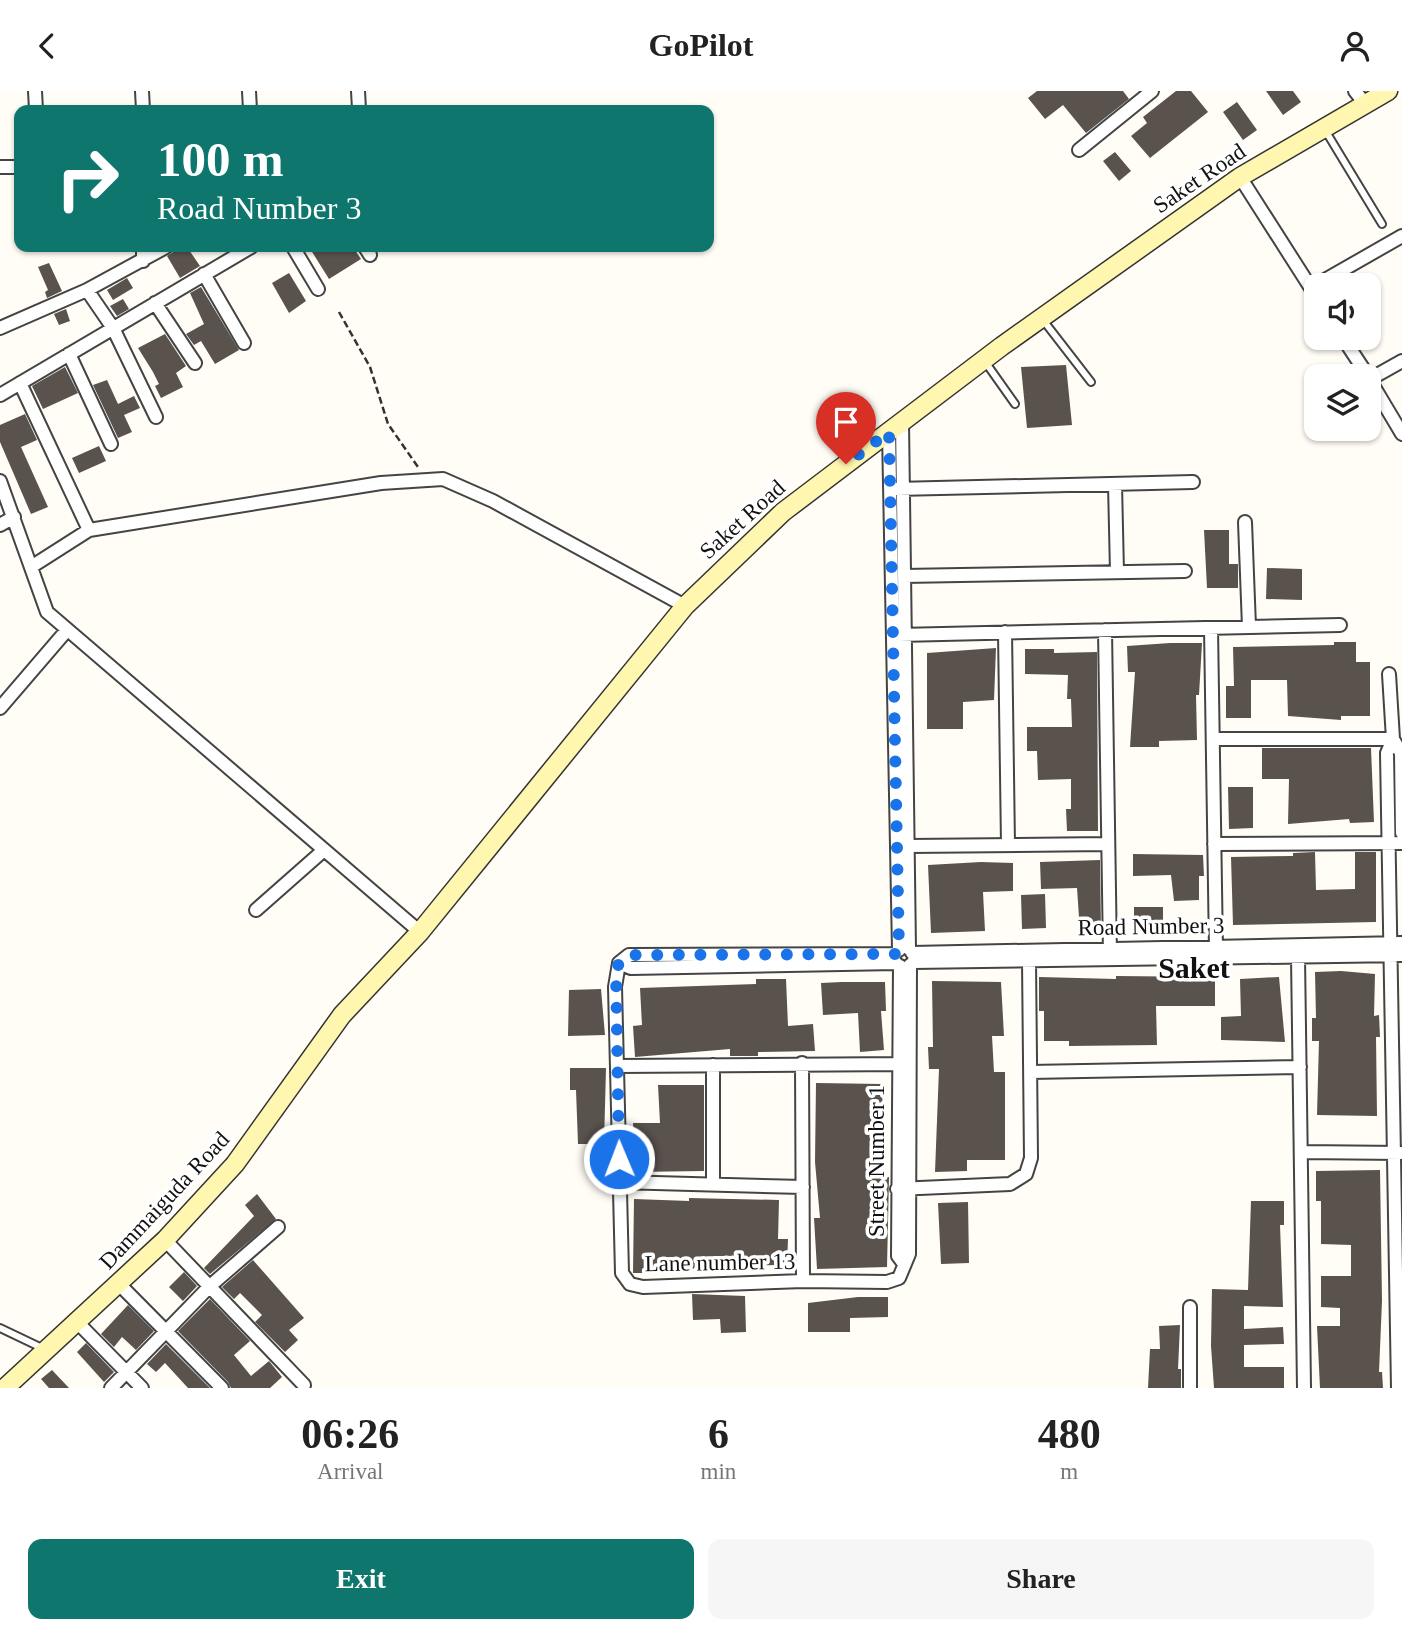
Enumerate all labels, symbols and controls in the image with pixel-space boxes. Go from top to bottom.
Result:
icon: back [28,27,66,65]
text: GoPilot [649,27,753,63]
icon: person [1336,27,1374,65]
text: 100 m [157,132,284,187]
icon: right [42,133,133,224]
street label: Saket Road [1149,138,1250,218]
text: Road Number 3 [157,190,361,226]
map controls [1304,273,1381,441]
button: sound [1304,273,1381,350]
button: layers [1304,364,1381,441]
pin [816,392,876,464]
icon: arrive [827,403,865,441]
street label: Saket Road [695,474,790,564]
street label: Road Number 3 [1077,913,1225,940]
district label: Saket [1158,951,1230,984]
street label: Street Number 1 [864,1085,889,1237]
position arrow [582,1122,656,1196]
street label: Dammaiguda Road [94,1126,235,1274]
street label: Lane number 13 [644,1249,796,1276]
text: 06:26 [301,1411,399,1457]
text: 6 [708,1411,729,1457]
text: 480 [1038,1411,1101,1457]
text: Arrival [317,1459,384,1484]
text: min [701,1459,736,1484]
text: m [1060,1459,1078,1484]
button: Exit [28,1539,694,1619]
button: Share [708,1539,1374,1619]

